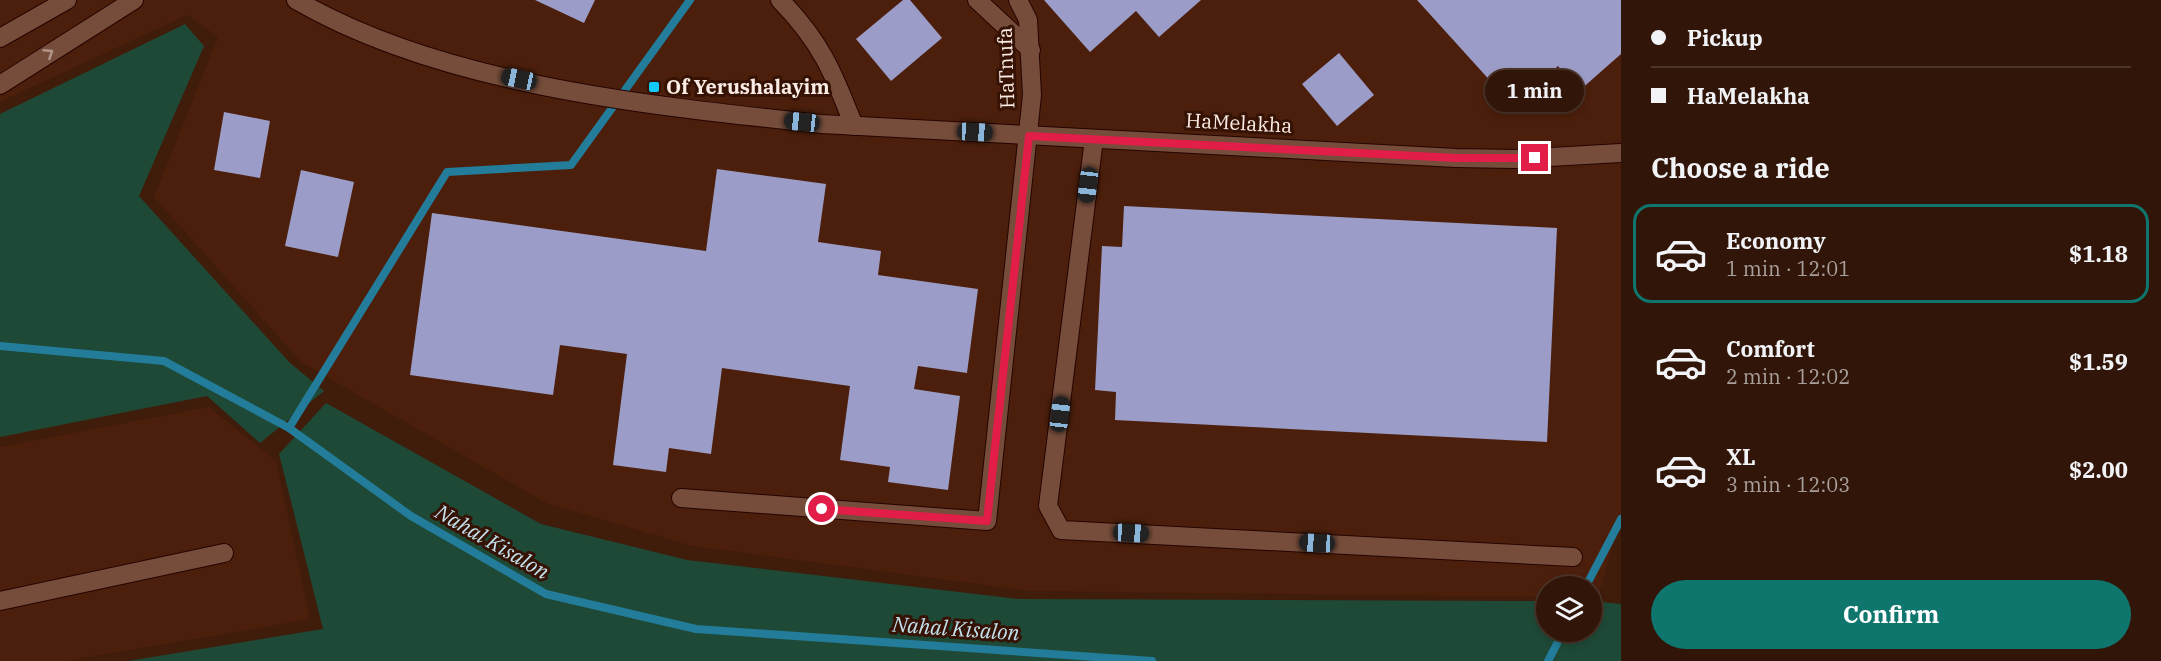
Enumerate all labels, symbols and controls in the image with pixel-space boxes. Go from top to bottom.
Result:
text: Pickup [1687,23,1763,52]
street label: HaTnufa [991,27,1020,109]
one-way arrow [43,49,53,61]
car [500,66,538,92]
callout: 1 min [1486,71,1585,113]
place label: Of Yerushalayim [666,73,830,100]
text: 1 min [1507,77,1563,104]
marker: Of Yerushalayim [647,80,661,94]
text: HaMelakha [1687,81,1810,110]
street label: HaMelakha [1185,106,1293,139]
car [783,111,821,133]
car [957,122,993,142]
route end [1521,144,1548,171]
text: Choose a ride [1651,150,1830,185]
car [1077,166,1099,204]
text: Economy [1726,226,1826,255]
icon: car [1654,227,1708,281]
text: $1.18 [2069,239,2128,268]
text: 1 min · 12:01 [1726,255,1850,282]
text: Comfort [1726,334,1815,363]
icon: car [1654,335,1708,389]
text: $1.59 [2069,347,2128,376]
text: 2 min · 12:02 [1726,363,1850,390]
car [1049,395,1071,433]
text: XL [1726,442,1756,471]
icon: car [1654,443,1708,497]
text: $2.00 [2069,455,2128,484]
text: 3 min · 12:03 [1726,471,1850,498]
route start [808,495,835,522]
water label: Nahal Kisalon [430,497,555,585]
car [1113,523,1149,543]
car [1299,533,1335,553]
map controls [1536,576,1602,642]
button: layers [1536,576,1602,642]
button: Confirm [1651,580,2131,649]
water label: Nahal Kisalon [891,610,1021,646]

